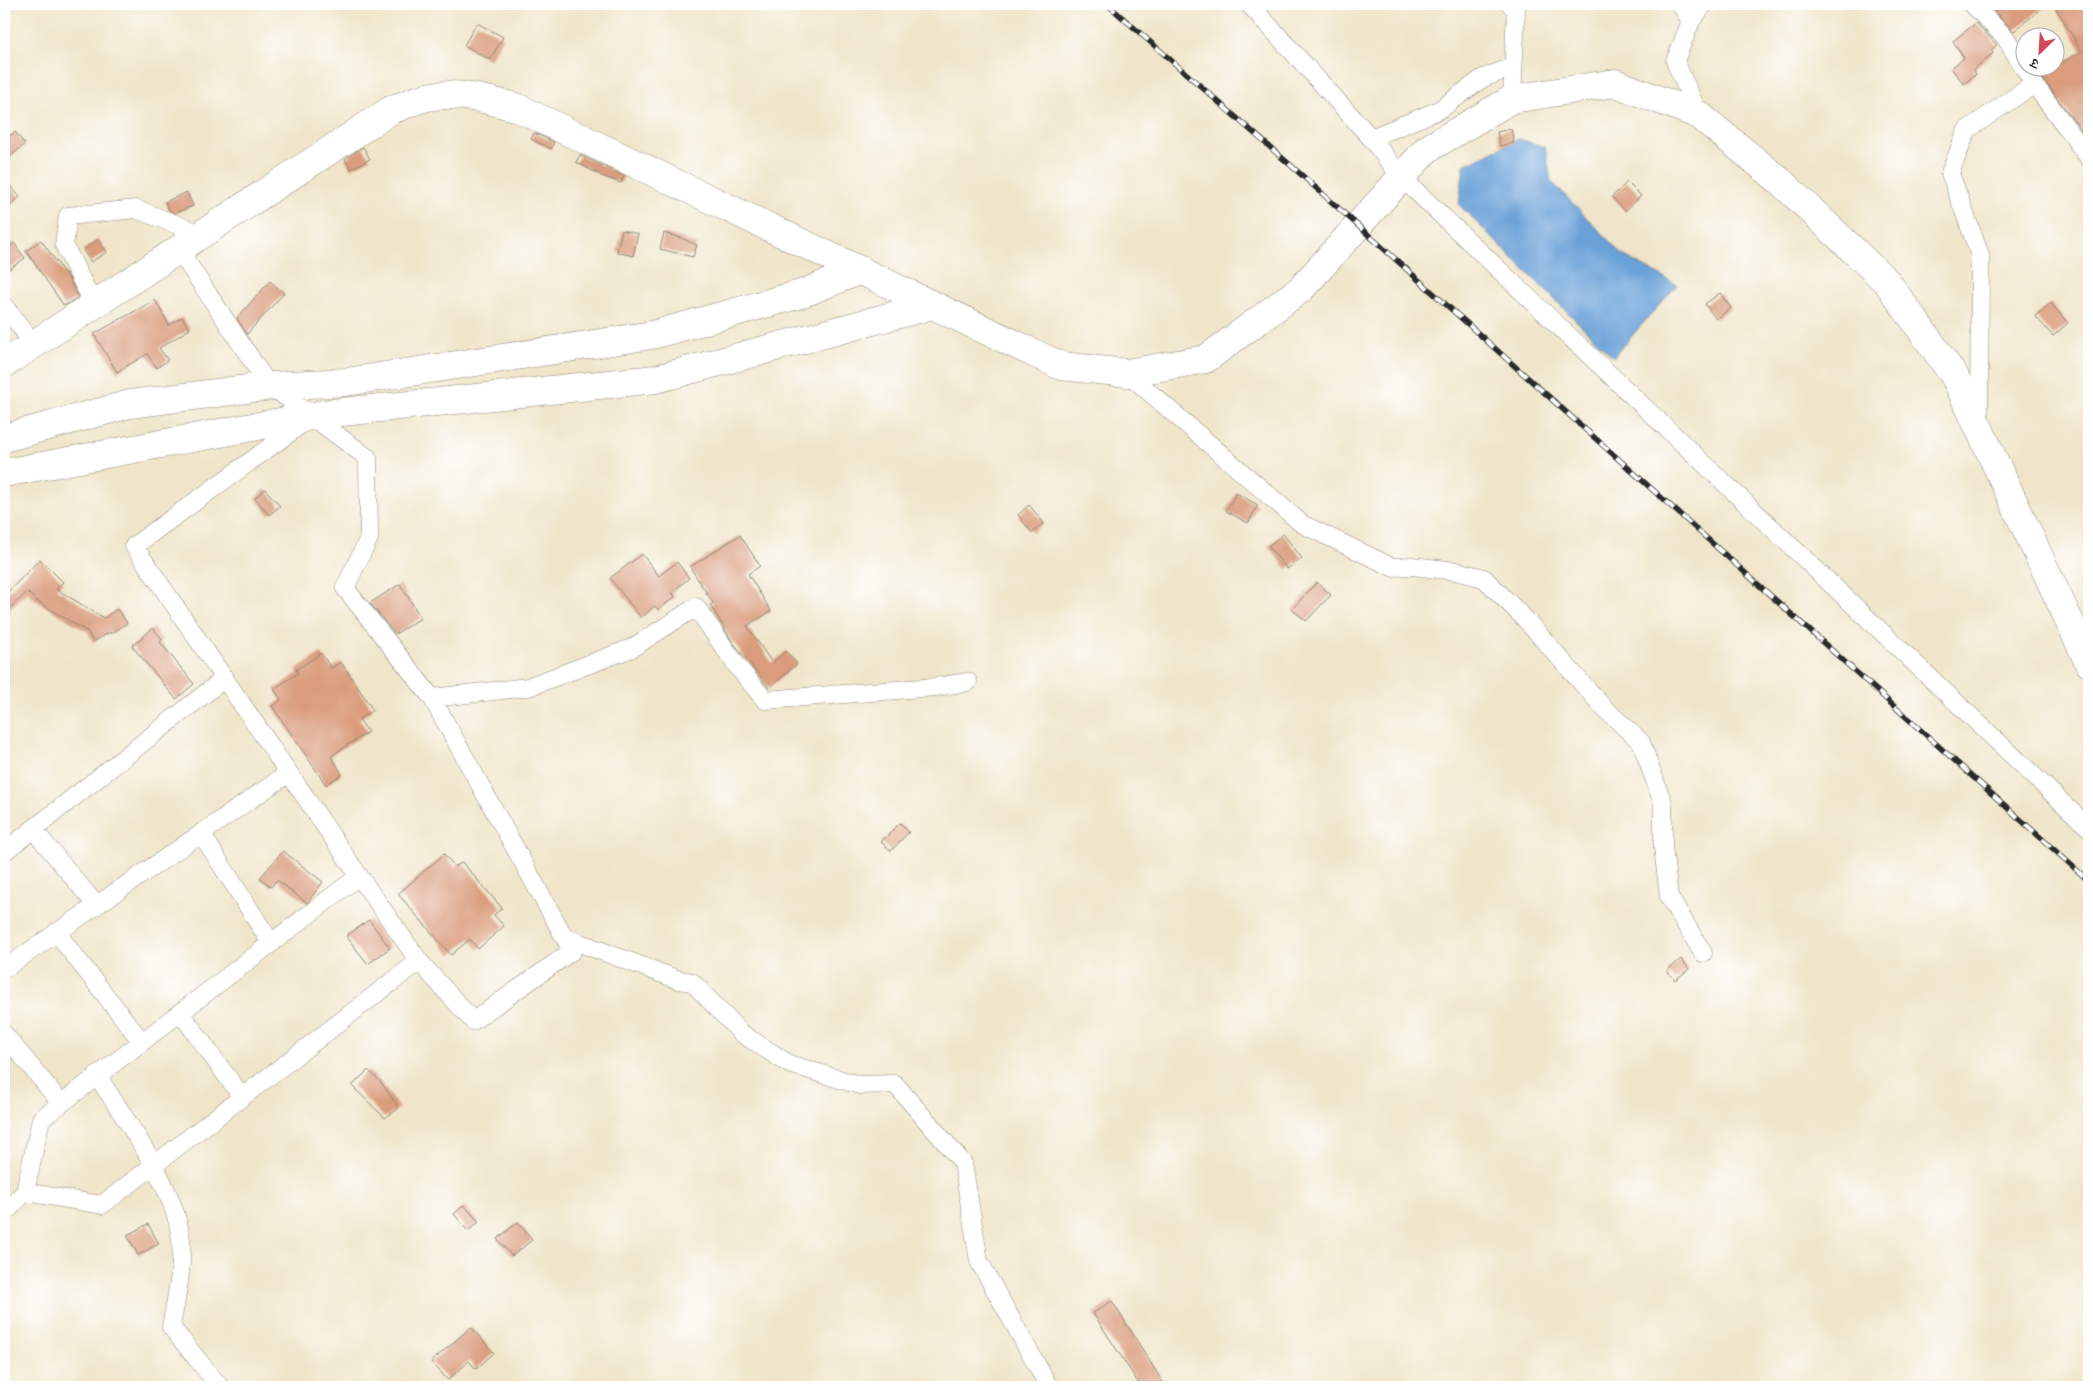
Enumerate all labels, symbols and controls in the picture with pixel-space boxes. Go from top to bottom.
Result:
north arrow [2016,28,2066,78]
text: उ [2027,54,2042,73]

